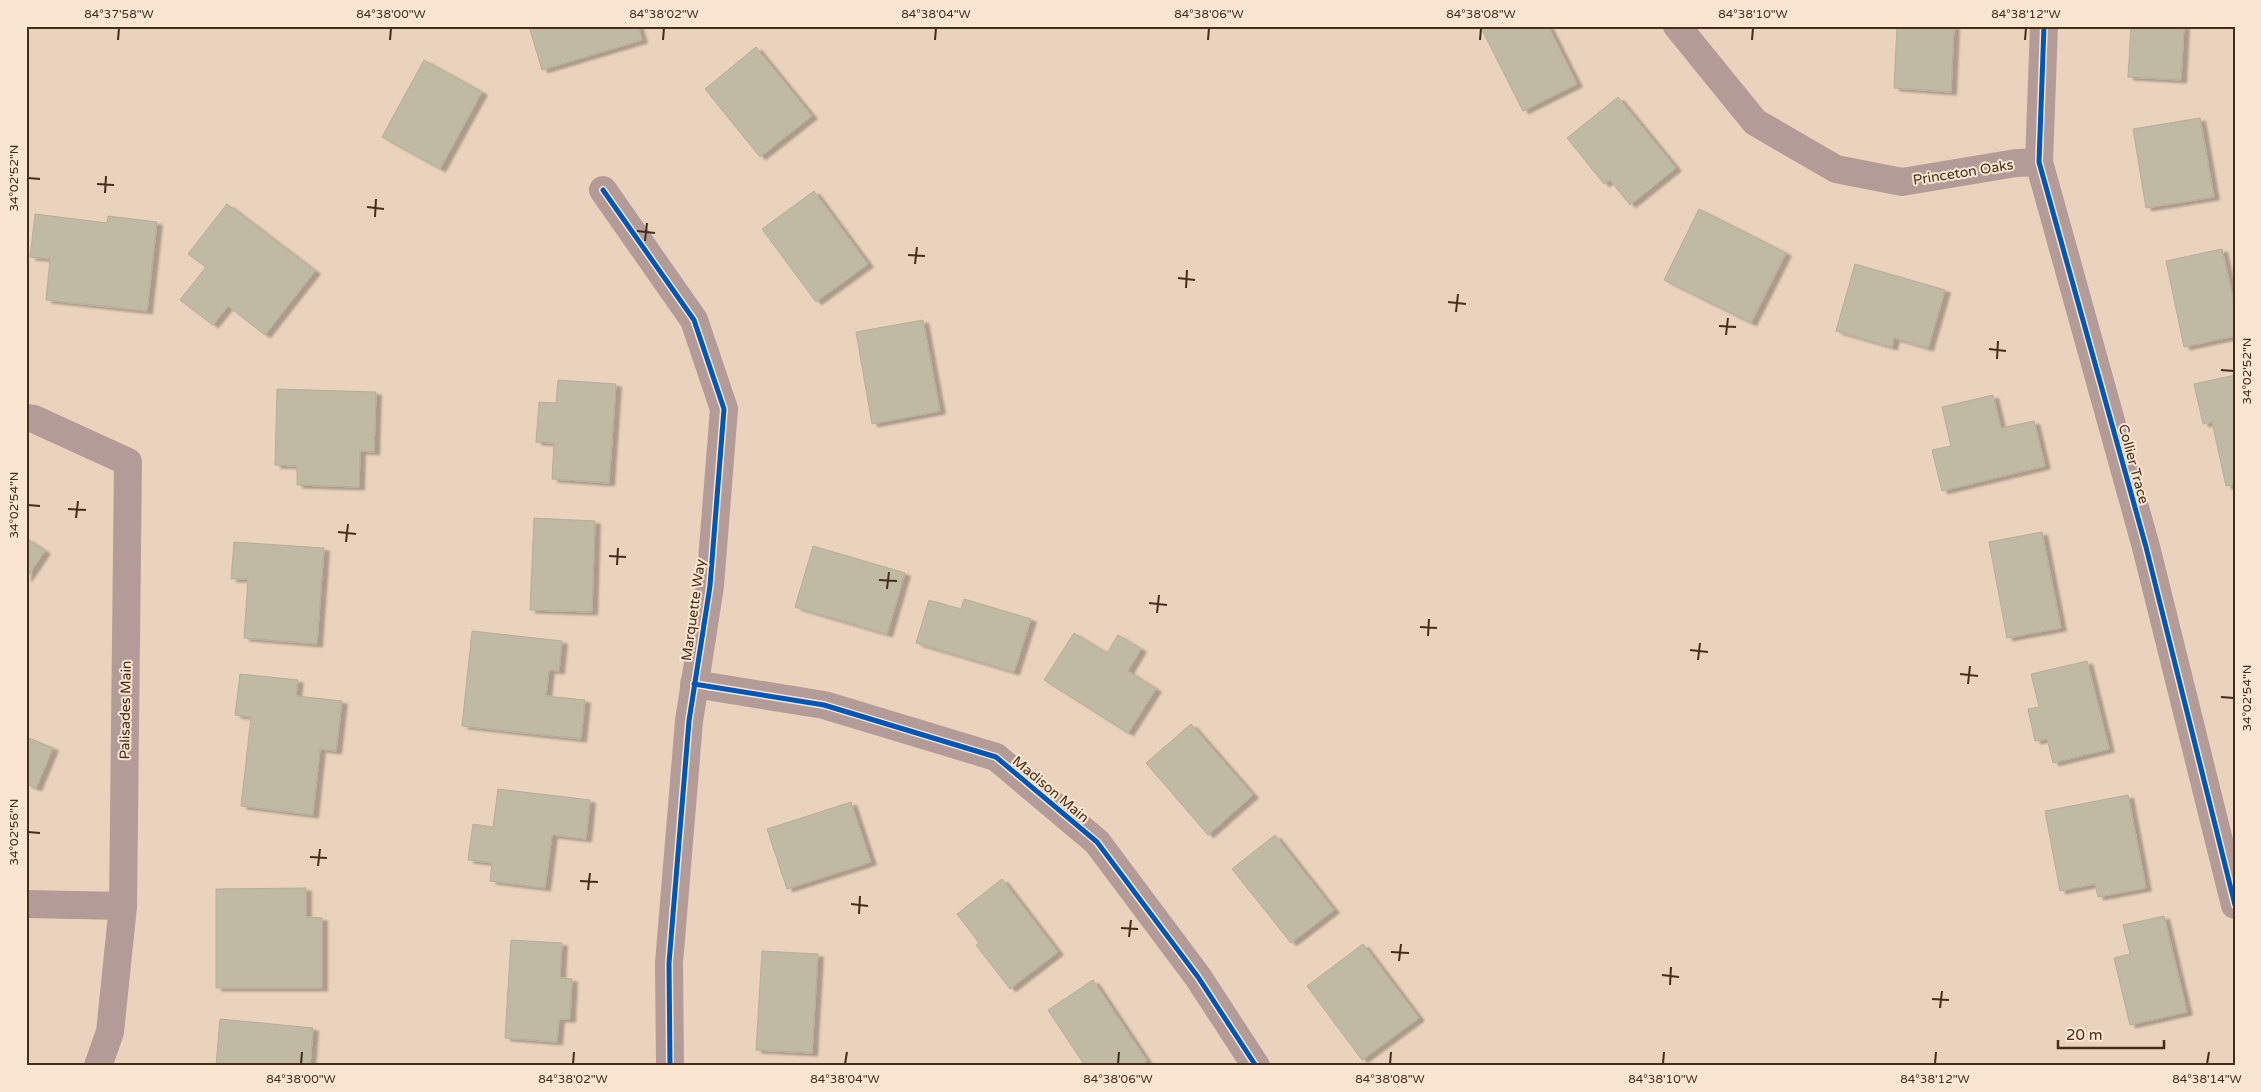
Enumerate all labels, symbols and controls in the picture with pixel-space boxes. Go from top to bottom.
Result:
text: 84°37'58"W [84,7,154,21]
text: 84°38'00"W [356,7,426,21]
text: 84°38'02"W [629,7,699,21]
text: 84°38'04"W [901,7,971,21]
text: 84°38'06"W [1174,7,1244,21]
text: 84°38'08"W [1446,7,1516,21]
text: 84°38'10"W [1718,7,1788,21]
text: 84°38'12"W [1991,7,2061,21]
text: 34°02'52"N [7,145,21,212]
street label: Princeton Oaks [1912,156,2015,189]
text: 34°02'52"N [2240,338,2254,405]
street label: Collier Trace [2115,422,2152,506]
text: 34°02'54"N [7,472,21,539]
street label: Marquette Way [678,557,709,662]
street label: Palisades Main [116,660,135,760]
text: 34°02'54"N [2240,665,2254,732]
street label: Madison Main [1009,752,1092,826]
text: 34°02'56"N [7,799,21,866]
scale bar [2058,1017,2165,1049]
text: 20 m [2066,1026,2103,1044]
text: 84°38'00"W [266,1072,336,1086]
text: 84°38'02"W [538,1072,608,1086]
text: 84°38'04"W [810,1072,880,1086]
text: 84°38'06"W [1083,1072,1153,1086]
text: 84°38'08"W [1355,1072,1425,1086]
text: 84°38'10"W [1628,1072,1698,1086]
text: 84°38'12"W [1900,1072,1970,1086]
text: 84°38'14"W [2172,1072,2242,1086]

